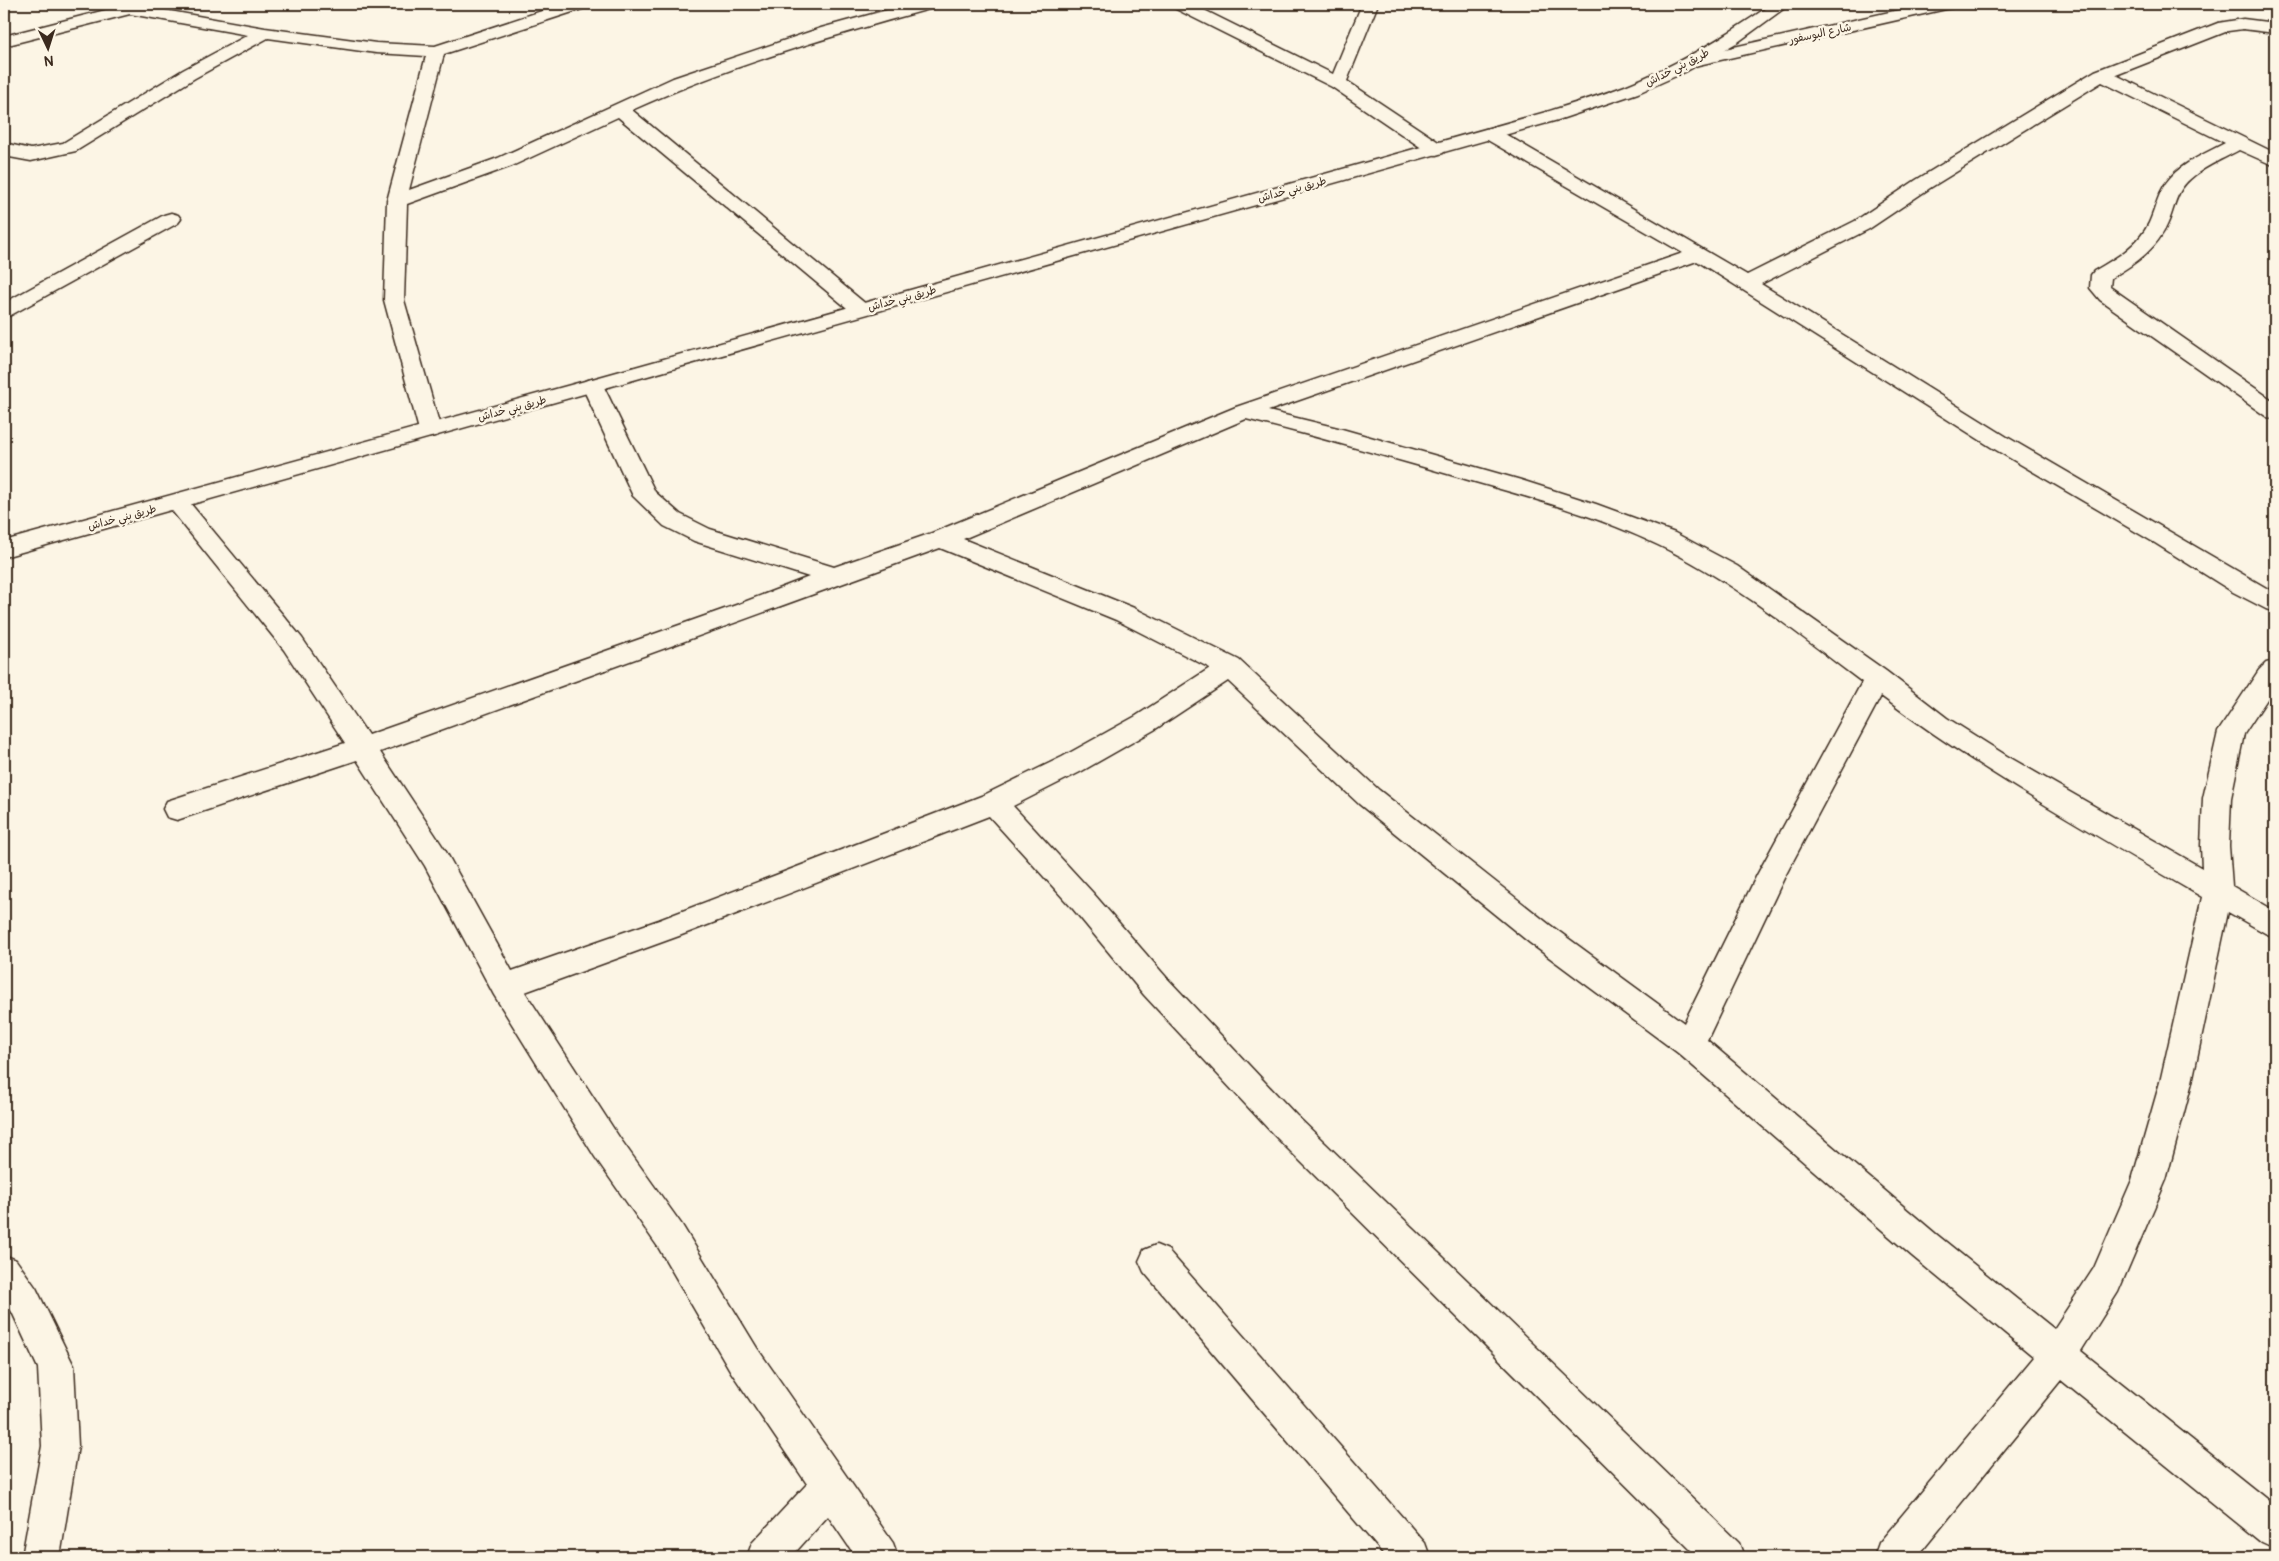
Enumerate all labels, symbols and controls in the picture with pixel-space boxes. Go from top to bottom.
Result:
street label: شارع البوسفور [1787,21,1853,49]
north arrow [22,22,72,72]
street label: طريق بني خداش [1643,46,1713,93]
text: N [44,52,54,69]
street label: طريق بني خداش [1257,174,1329,209]
street label: طريق بني خداش [867,283,939,318]
street label: طريق بني خداش [477,393,549,428]
street label: طريق بني خداش [87,502,159,537]

